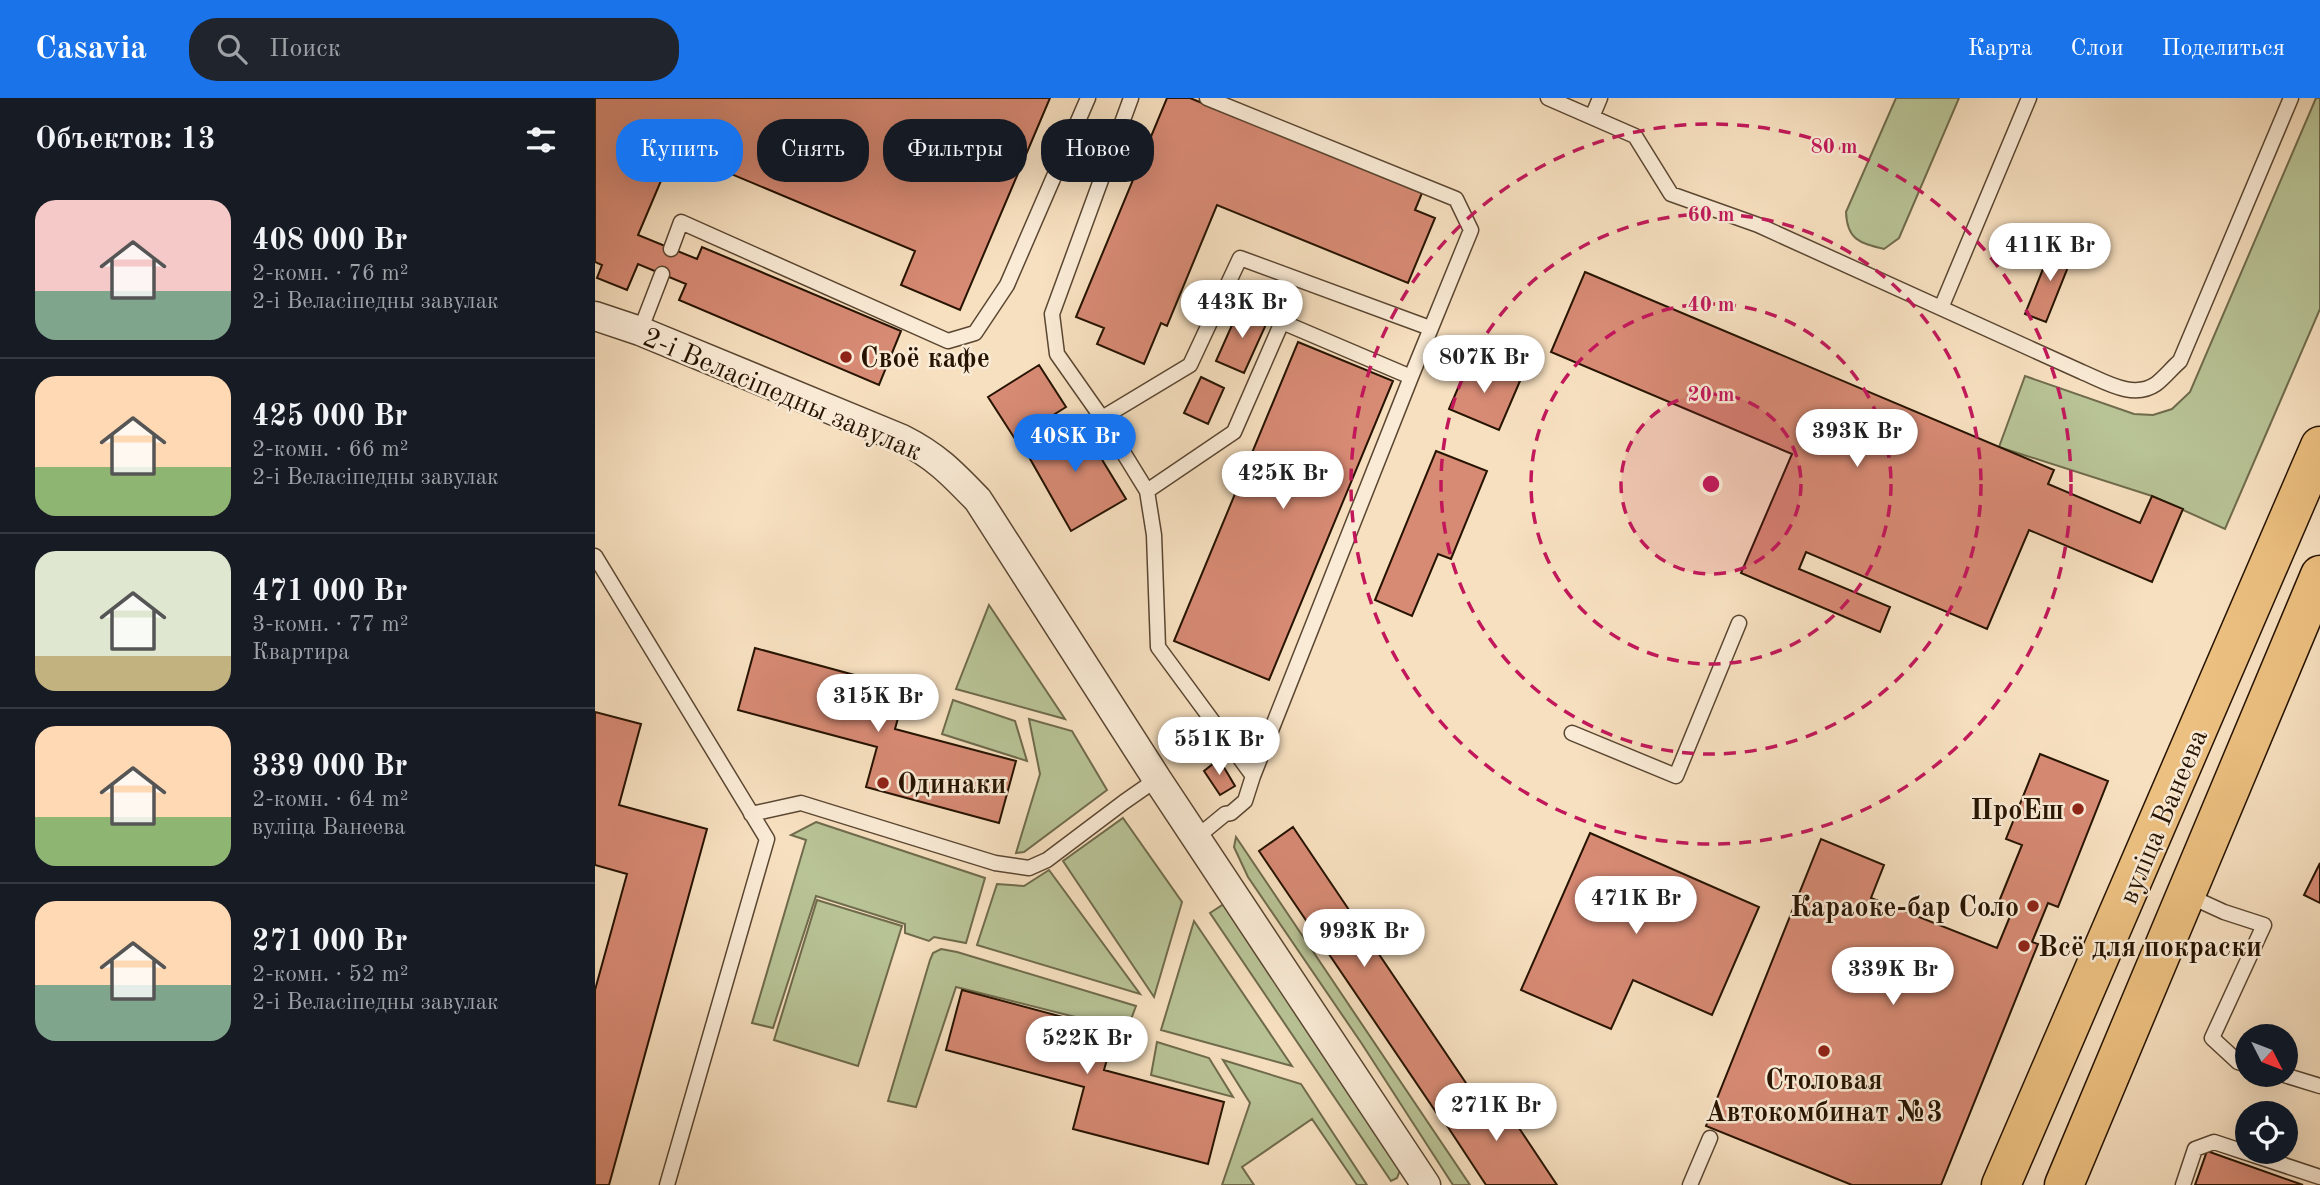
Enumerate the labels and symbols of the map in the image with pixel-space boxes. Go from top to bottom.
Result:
text: 80 m [1810,137,1858,158]
text: 60 m [1687,205,1735,226]
pin: 411K Br [1985,223,2115,283]
pin: 443K Br [1177,280,1307,340]
text: 40 m [1687,295,1735,316]
street label: 2-і Веласіпедны завулак [638,324,925,467]
pin: 807K Br [1419,336,1549,395]
place label: Своё кафе [860,345,990,374]
marker: Своё кафе [838,349,854,365]
text: 20 m [1687,385,1735,406]
pin: 393K Br [1792,410,1922,469]
pin: 408K Br [1010,414,1140,474]
pin: 425K Br [1218,452,1348,511]
centre of rings [1699,472,1723,496]
pin: 315K Br [813,674,943,734]
pin: 551K Br [1154,718,1284,777]
street label: вуліца Ванеева [2115,726,2214,909]
place label: Одинаки [897,771,1007,800]
marker: Одинаки [875,775,891,791]
place label: ПроЕш [1970,798,2064,826]
marker: ПроЕш [2070,801,2086,817]
pin: 471K Br [1571,876,1701,936]
place label: Караоке-бар Соло [1790,894,2019,923]
marker: Караоке-бар Соло [2025,898,2041,914]
pin: 993K Br [1299,910,1429,969]
place label: Всё для покраски [2038,935,2262,963]
marker: Всё для покраски [2016,938,2032,954]
pin: 339K Br [1828,948,1958,1007]
pin: 522K Br [1022,1016,1152,1076]
north arrow [2235,1024,2298,1087]
marker: Столовая Автокомбинат №3 [1816,1043,1832,1059]
place label: Столовая Автокомбинат №3 [1705,1067,1943,1128]
pin: 271K Br [1431,1084,1561,1143]

